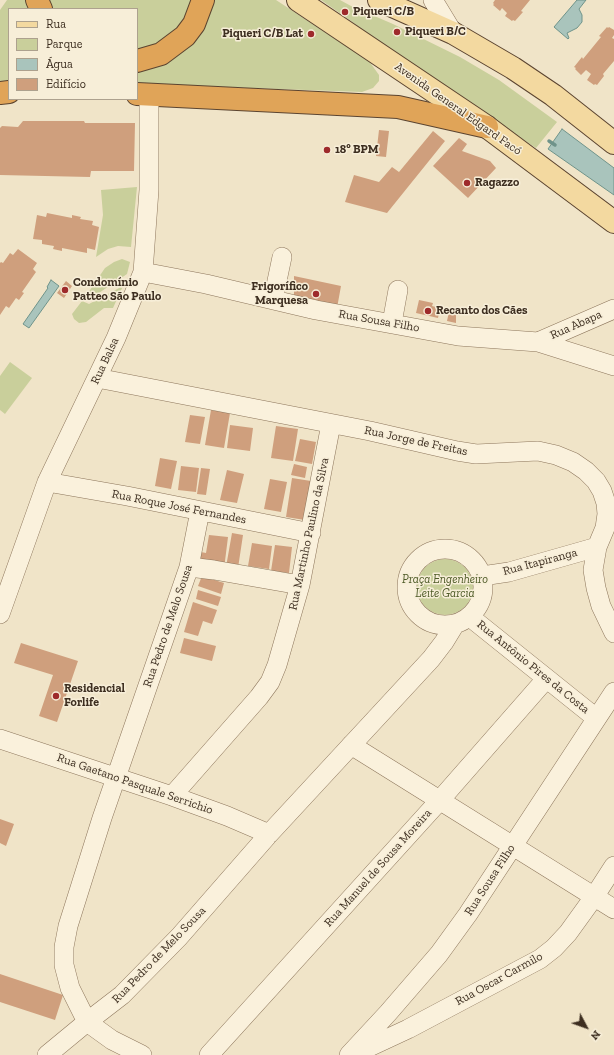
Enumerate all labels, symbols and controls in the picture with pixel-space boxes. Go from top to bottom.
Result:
place label: Piqueri C/B [353,5,414,19]
marker: Piqueri C/B [340,7,350,17]
legend [8,8,138,100]
text: Rua [46,17,66,31]
place label: Piqueri B/C [405,25,466,39]
place label: Piqueri C/B Lat [222,27,303,41]
marker: Piqueri B/C [392,27,402,37]
marker: Piqueri C/B Lat [306,29,316,39]
text: Parque [46,37,82,51]
text: Água [46,57,73,71]
street label: Avenida General Edgard Facó [392,60,524,158]
text: Edifício [46,77,86,91]
place label: 18º BPM [335,143,378,157]
marker: 18º BPM [322,145,332,155]
place label: Ragazzo [475,176,519,190]
marker: Ragazzo [462,178,472,188]
place label: Condomínio Patteo São Paulo [73,276,161,304]
place label: Frigorífico Marquesa [251,280,308,308]
marker: Condomínio Patteo São Paulo [60,285,70,295]
marker: Frigorífico Marquesa [311,289,321,299]
place label: Recanto dos Cães [436,304,527,318]
marker: Recanto dos Cães [423,306,433,316]
street label: Rua Sousa Filho [337,307,421,335]
street label: Rua Abapa [548,307,604,343]
street label: Rua Balsa [88,335,122,387]
street label: Rua Jorge de Freitas [363,423,469,459]
street label: Rua Martinho Paulino da Silva [286,456,332,612]
street label: Rua Roque José Fernandes [111,487,247,527]
street label: Rua Itapiranga [501,545,579,579]
street label: Rua Pedro de Melo Sousa [140,563,196,689]
park label: Praça Engenheiro Leite Garcia [402,573,488,601]
street label: Rua Antônio Pires da Costa [474,617,592,717]
place label: Residencial Forlife [64,682,125,710]
marker: Residencial Forlife [51,691,61,701]
street label: Rua Gaetano Pasquale Serrichio [55,750,215,818]
street label: Rua Manuel de Sousa Moreira [321,806,435,930]
street label: Rua Sousa Filho [462,842,518,918]
street label: Rua Pedro de Melo Sousa [109,904,209,1006]
street label: Rua Oscar Carmilo [453,949,545,1009]
north arrow [566,1007,606,1047]
text: N [588,1028,603,1043]

